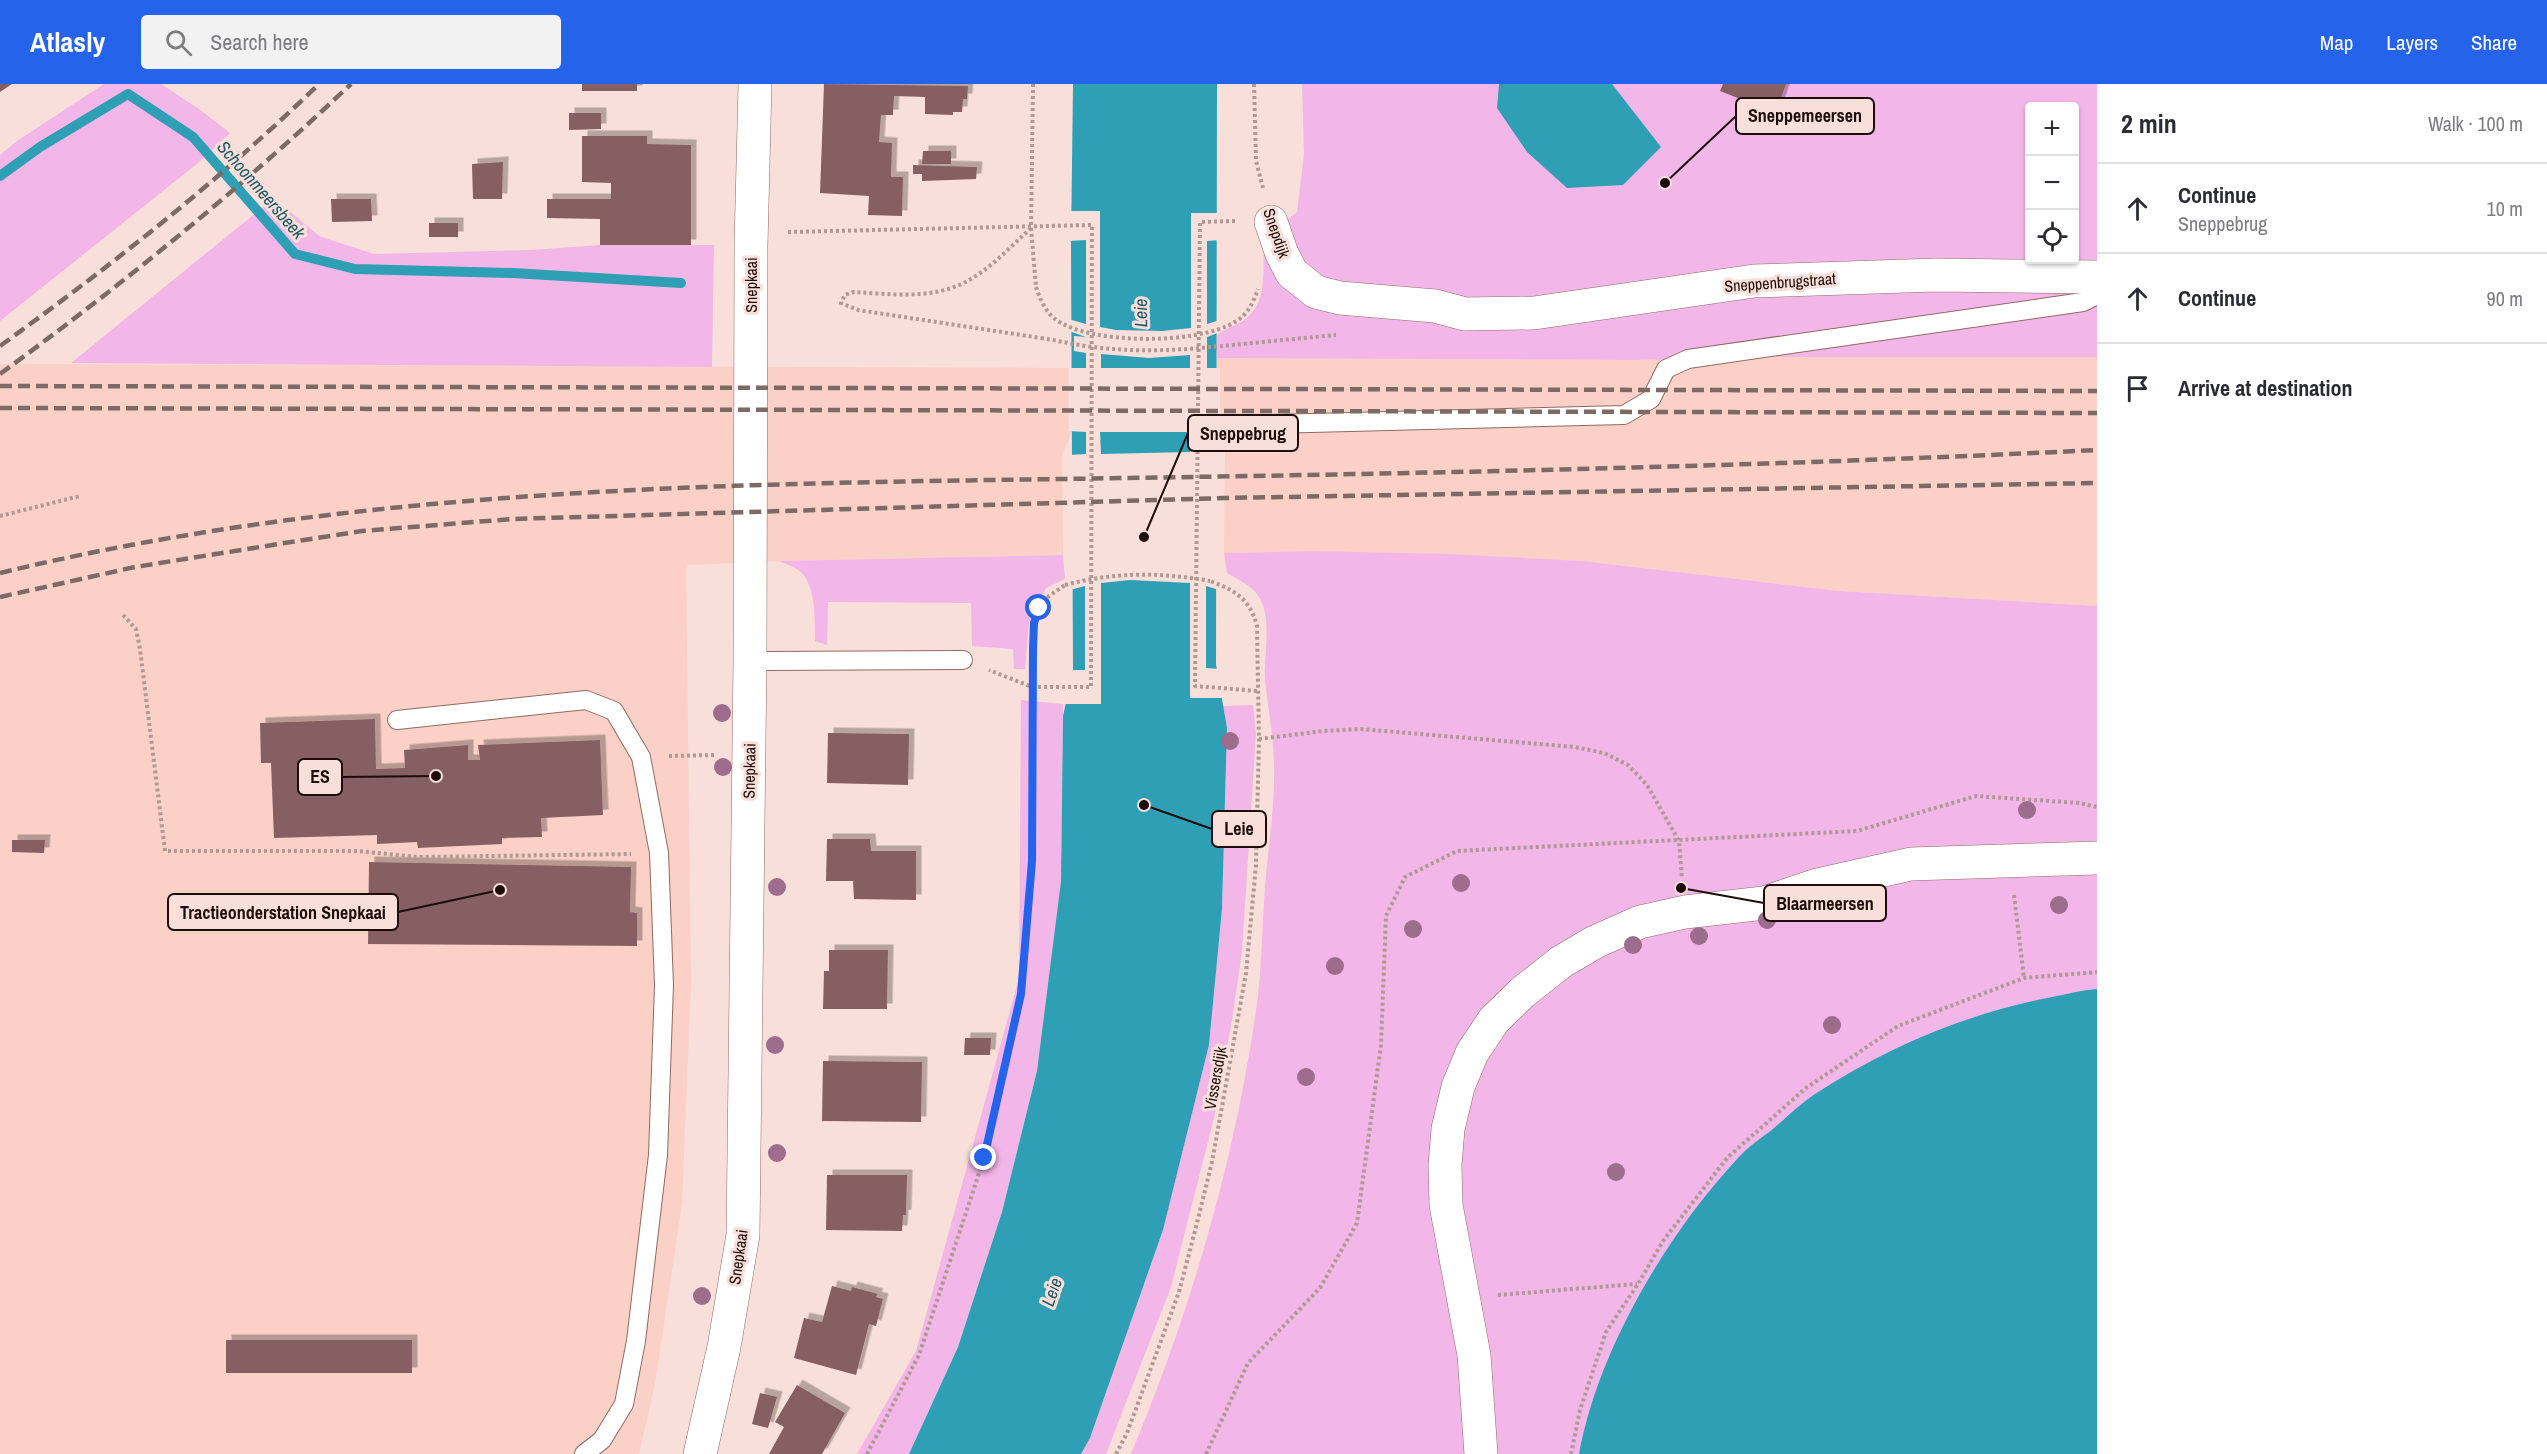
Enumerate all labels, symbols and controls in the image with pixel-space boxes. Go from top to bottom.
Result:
search box [141,15,561,69]
text: Atlasly [30,23,105,61]
icon: search [162,26,195,59]
text: Search here [210,27,309,57]
text: Map [2320,28,2353,57]
text: Layers [2386,28,2438,57]
text: Share [2471,28,2517,57]
callout: Sneppemeersen [1736,98,1874,134]
map controls [2025,102,2079,264]
button: + [2025,102,2079,156]
text: Sneppemeersen [1748,103,1862,128]
text: 2 min [2121,106,2177,141]
text: Walk · 100 m [2428,110,2523,137]
water label: Schoonmeersbeek [212,135,312,245]
button: − [2025,156,2079,210]
text: Continue [2178,180,2256,210]
icon: ahead [2121,192,2154,225]
text: 10 m [2487,195,2523,222]
street label: Snepdijk [1258,205,1296,261]
button: locate [2025,210,2079,264]
text: Sneppebrug [2178,210,2267,237]
street label: Snepkaai [740,257,762,313]
street label: Sneppenbrugstraat [1724,267,1837,297]
icon: ahead [2121,282,2154,315]
text: Continue [2178,283,2256,313]
text: 90 m [2487,285,2523,312]
water label: Leie [1128,298,1153,328]
icon: arrive [2121,372,2154,405]
text: Arrive at destination [2178,373,2352,403]
callout: Sneppebrug [1188,415,1298,451]
text: Sneppebrug [1200,421,1286,446]
route start [1025,594,1051,620]
street label: Snepkaai [738,743,760,799]
callout: ES [298,759,342,795]
text: ES [310,764,330,789]
callout: Leie [1212,811,1266,847]
text: Leie [1224,816,1254,841]
callout: Blaarmeersen [1764,885,1886,921]
text: Blaarmeersen [1776,891,1874,916]
callout: Tractieonderstation Snepkaai [168,894,398,930]
text: Tractieonderstation Snepkaai [180,900,386,925]
street label: Vissersdijk [1199,1044,1231,1111]
route end [970,1144,996,1170]
street label: Snepkaai [723,1228,753,1286]
water label: Leie [1035,1274,1068,1309]

